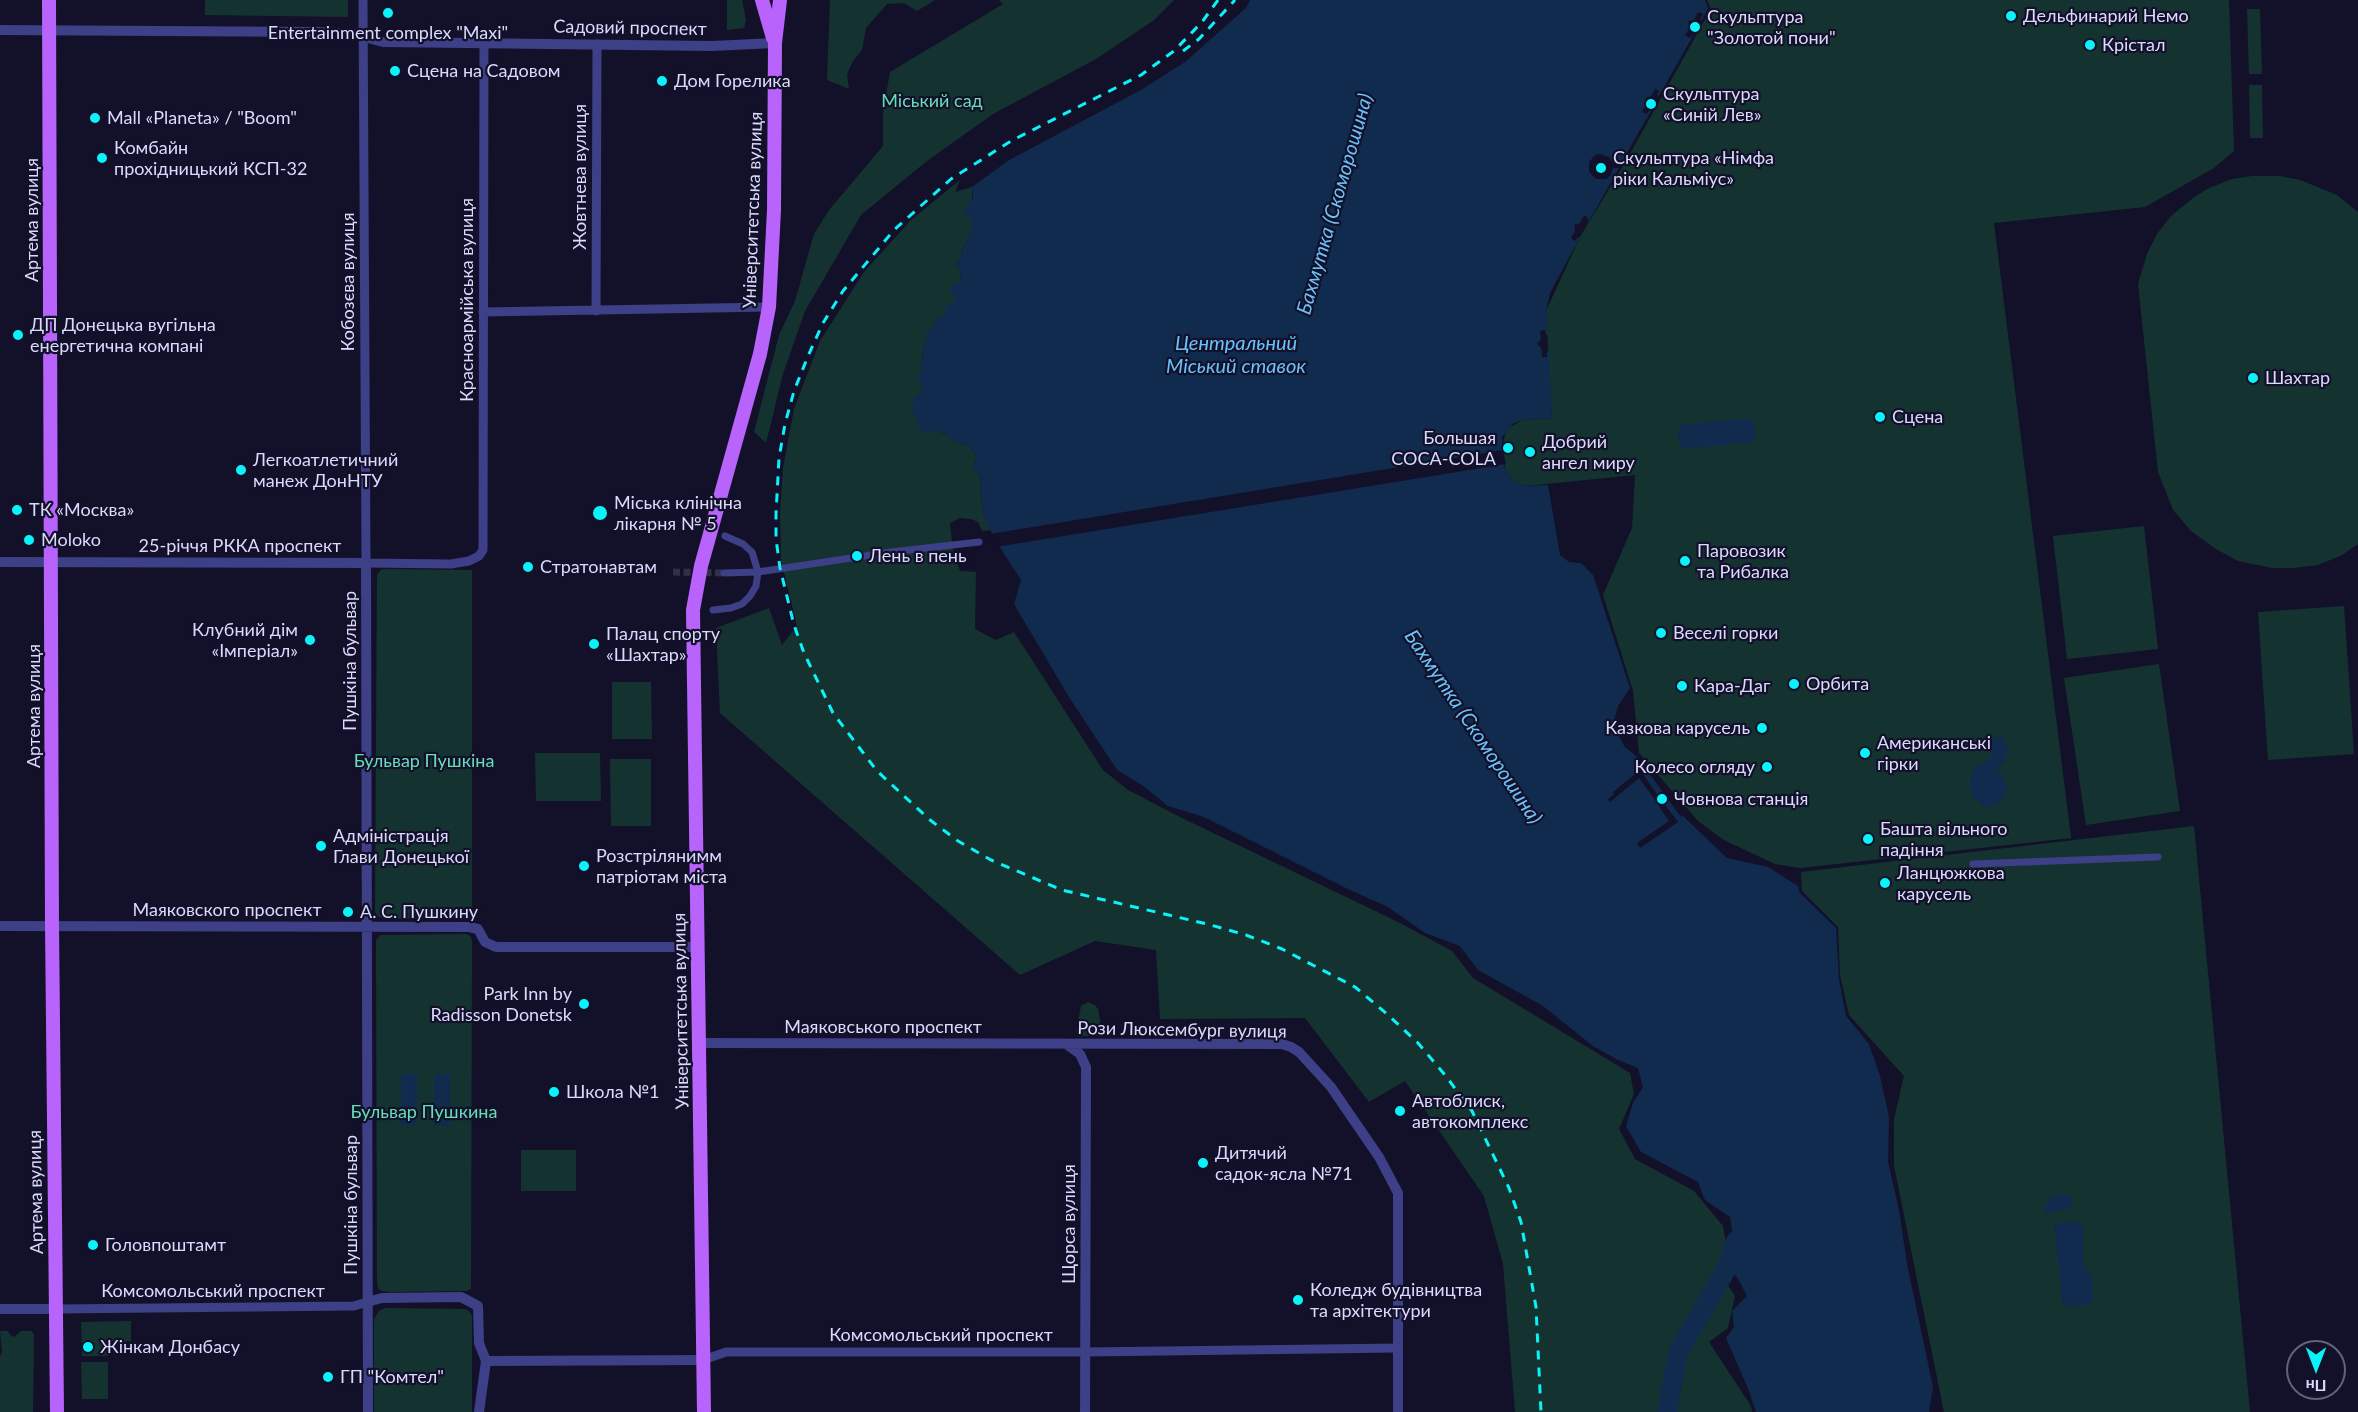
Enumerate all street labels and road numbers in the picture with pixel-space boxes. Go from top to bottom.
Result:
street label: Садовий проспект [553,16,707,40]
street label: Жовтнева вулиця [569,104,591,250]
street label: Університетська вулиця [739,111,767,309]
street label: Артема вулиця [21,158,43,282]
street label: Красноармійська вулиця [456,198,478,402]
street label: Кобозєва вулиця [337,212,359,352]
street label: 25-річчя РККА проспект [139,535,341,557]
street label: Пушкіна бульвар [339,591,361,731]
street label: Артема вулиця [23,644,45,768]
street label: Маяковского проспект [132,899,322,921]
street label: Університетська вулиця [668,912,694,1110]
street label: Маяковського проспект [784,1016,982,1038]
street label: Рози Люксембург вулиця [1077,1017,1287,1043]
street label: Артема вулиця [24,1130,48,1254]
street label: Пушкіна бульвар [340,1135,362,1275]
street label: Щорса вулиця [1058,1164,1080,1284]
street label: Комсомольський проспект [101,1280,325,1302]
street label: Комсомольський проспект [829,1324,1053,1346]

